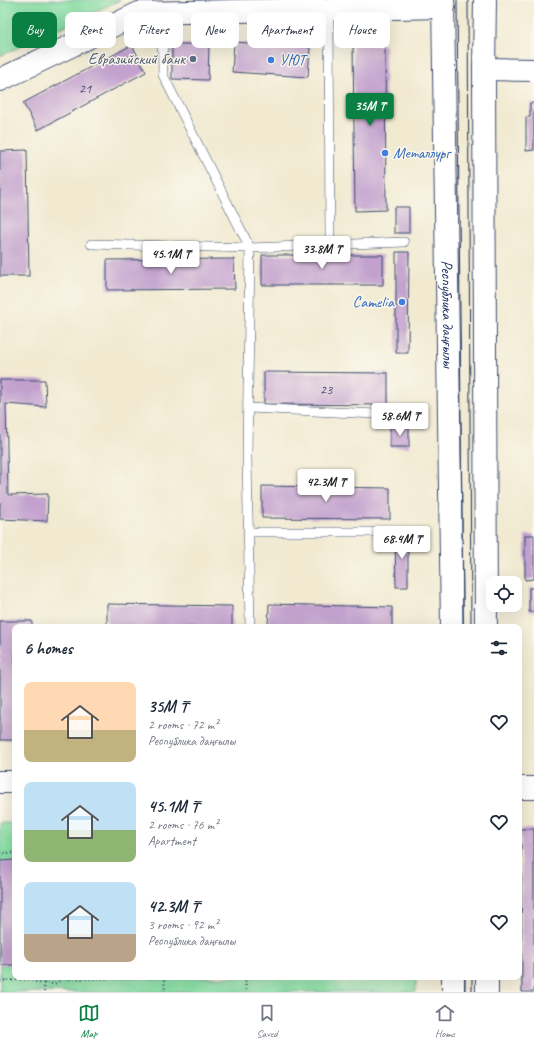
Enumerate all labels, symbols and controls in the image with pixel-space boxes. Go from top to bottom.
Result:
chip: Buy [12,12,57,48]
chip: Rent [65,12,116,48]
chip: Filters [124,12,183,48]
chip: New [191,12,239,48]
chip: Apartment [247,12,326,48]
chip: House [334,12,390,48]
place label: Евразийский банк [88,49,186,69]
place label: УЮТ [279,50,309,70]
marker: Евразийский банк [188,54,198,64]
marker: УЮТ [266,55,276,65]
house number: 21 [79,80,92,97]
pin: 35M ₸ [342,93,398,127]
text: 35M ₸ [355,98,385,114]
place label: Металлург [393,143,452,163]
marker: Металлург [380,148,390,158]
pin: 33.8M ₸ [285,236,359,270]
pin: 45.1M ₸ [134,241,208,275]
text: 33.8M ₸ [302,241,342,257]
text: 45.1M ₸ [152,246,190,262]
street label: Республика даңғылы [437,260,458,369]
place label: Camelia [353,292,395,312]
marker: Camelia [397,297,407,307]
house number: 23 [320,381,334,398]
pin: 58.6M ₸ [363,403,437,437]
text: 58.6M ₸ [380,408,420,424]
pin: 42.3M ₸ [289,469,363,503]
text: 42.3M ₸ [306,474,346,490]
pin: 68.4M ₸ [365,526,439,560]
text: 68.4M ₸ [382,531,422,547]
map controls [486,576,522,612]
button: locate [486,576,522,612]
icon: filters [488,637,510,659]
text: 6 homes [24,638,72,659]
text: 35M ₸ [148,696,188,717]
icon: home [56,698,104,746]
icon: heart [488,711,510,733]
text: 2 rooms · 72 m² [148,717,218,733]
text: Республика даңғылы [148,733,235,749]
text: 45.1M ₸ [148,796,199,817]
icon: home [56,798,104,846]
icon: heart [488,811,510,833]
text: 2 rooms · 76 m² [148,817,218,833]
text: Apartment [148,833,196,849]
text: 42.3M ₸ [148,896,199,917]
icon: home [56,898,104,946]
icon: heart [488,911,510,933]
text: 3 rooms · 92 m² [148,917,218,933]
text: Республика даңғылы [148,933,235,949]
tab: Map [78,1002,100,1040]
tab: Saved [256,1002,278,1040]
tab: Home [434,1002,456,1040]

